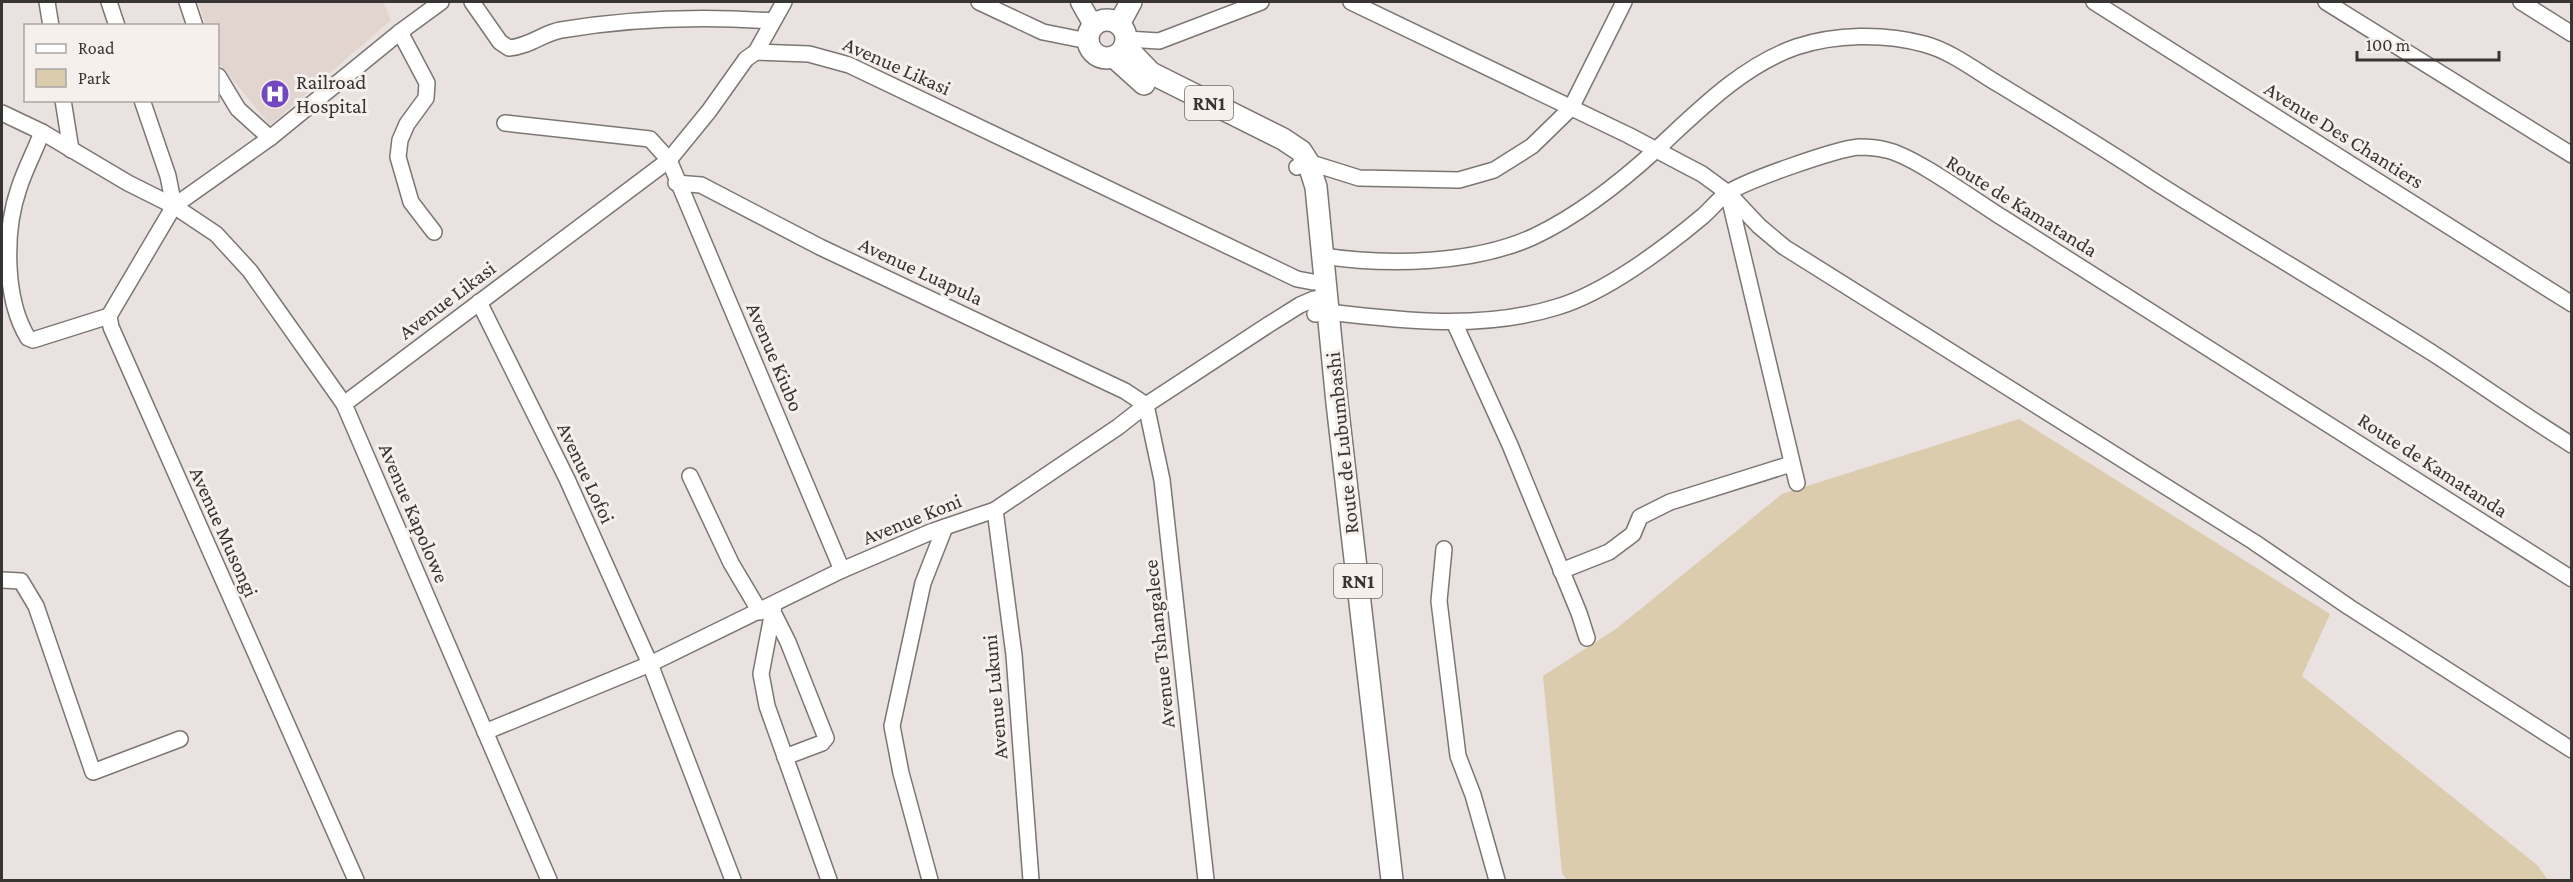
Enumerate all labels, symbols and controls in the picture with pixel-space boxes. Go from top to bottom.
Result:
legend [24,24,219,102]
scale bar [2357,24,2500,62]
street label: Avenue Likasi [840,32,955,101]
text: 100 m [2366,35,2411,55]
text: Road [78,38,115,58]
text: Park [78,68,110,88]
place label: Railroad Hospital [296,70,367,118]
street label: Avenue Des Chantiers [2260,76,2428,194]
hospital icon: Railroad Hospital [259,78,291,110]
road number: RN1 [1185,86,1233,120]
street label: Route de Kamatanda [1942,150,2102,262]
street label: Avenue Luapula [855,232,987,310]
street label: Avenue Likasi [394,255,501,344]
street label: Avenue Kiubo [741,299,809,415]
street label: Route de Lubumbashi [1320,350,1363,535]
street label: Route de Kamatanda [2354,408,2513,523]
street label: Avenue Lofoi [552,419,620,528]
street label: Avenue Kapolowe [374,440,454,586]
street label: Avenue Musongi [185,463,264,601]
street label: Avenue Koni [859,488,966,550]
street label: Avenue Tshangalece [1138,559,1180,729]
road number: RN1 [1334,564,1382,598]
street label: Avenue Lukuni [978,633,1012,760]

